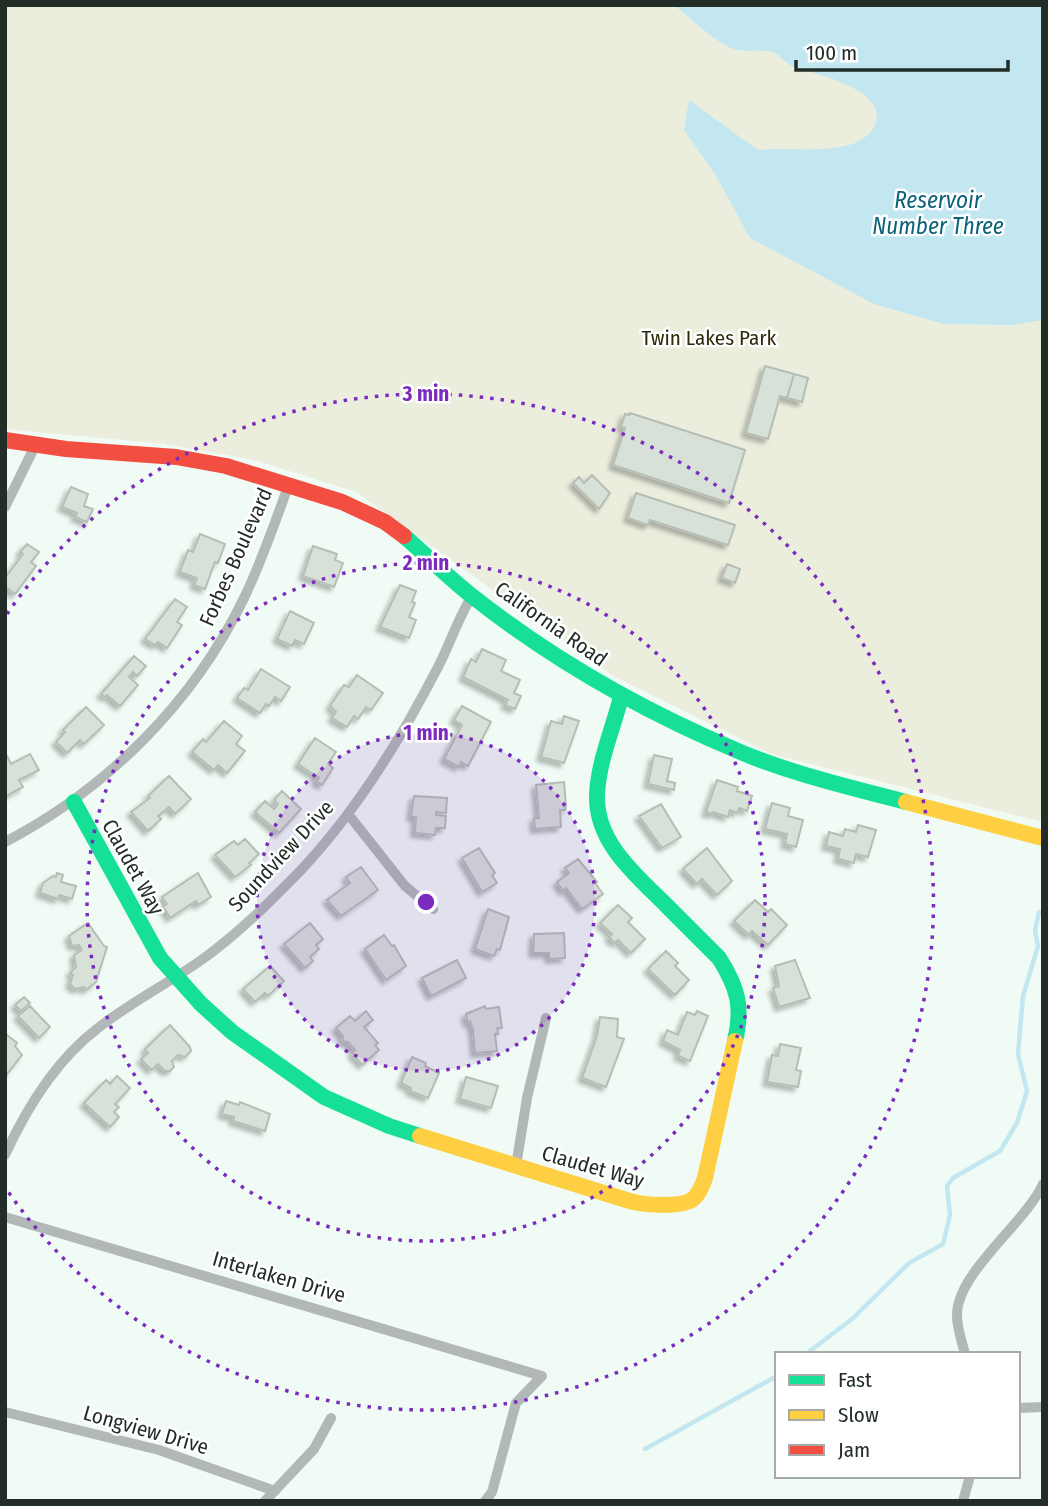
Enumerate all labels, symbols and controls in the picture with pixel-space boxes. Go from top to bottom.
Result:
scale bar [796,28,1008,72]
text: 100 m [806,40,857,66]
water label: Reservoir Number Three [872,186,1004,240]
park label: Twin Lakes Park [642,325,777,351]
text: 3 min [402,381,449,407]
street label: Forbes Boulevard [194,484,278,630]
text: 2 min [402,550,449,576]
street label: California Road [490,576,612,672]
text: 1 min [403,720,449,746]
street label: Soundview Drive [223,795,339,917]
street label: Claudet Way [96,815,170,920]
centre of rings [414,890,438,914]
street label: Claudet Way [539,1140,648,1194]
street label: Interlaken Drive [210,1246,348,1308]
legend [775,1352,1020,1478]
text: Fast [838,1367,872,1393]
street label: Longview Drive [80,1400,212,1460]
text: Slow [838,1402,879,1428]
text: Jam [838,1437,870,1463]

